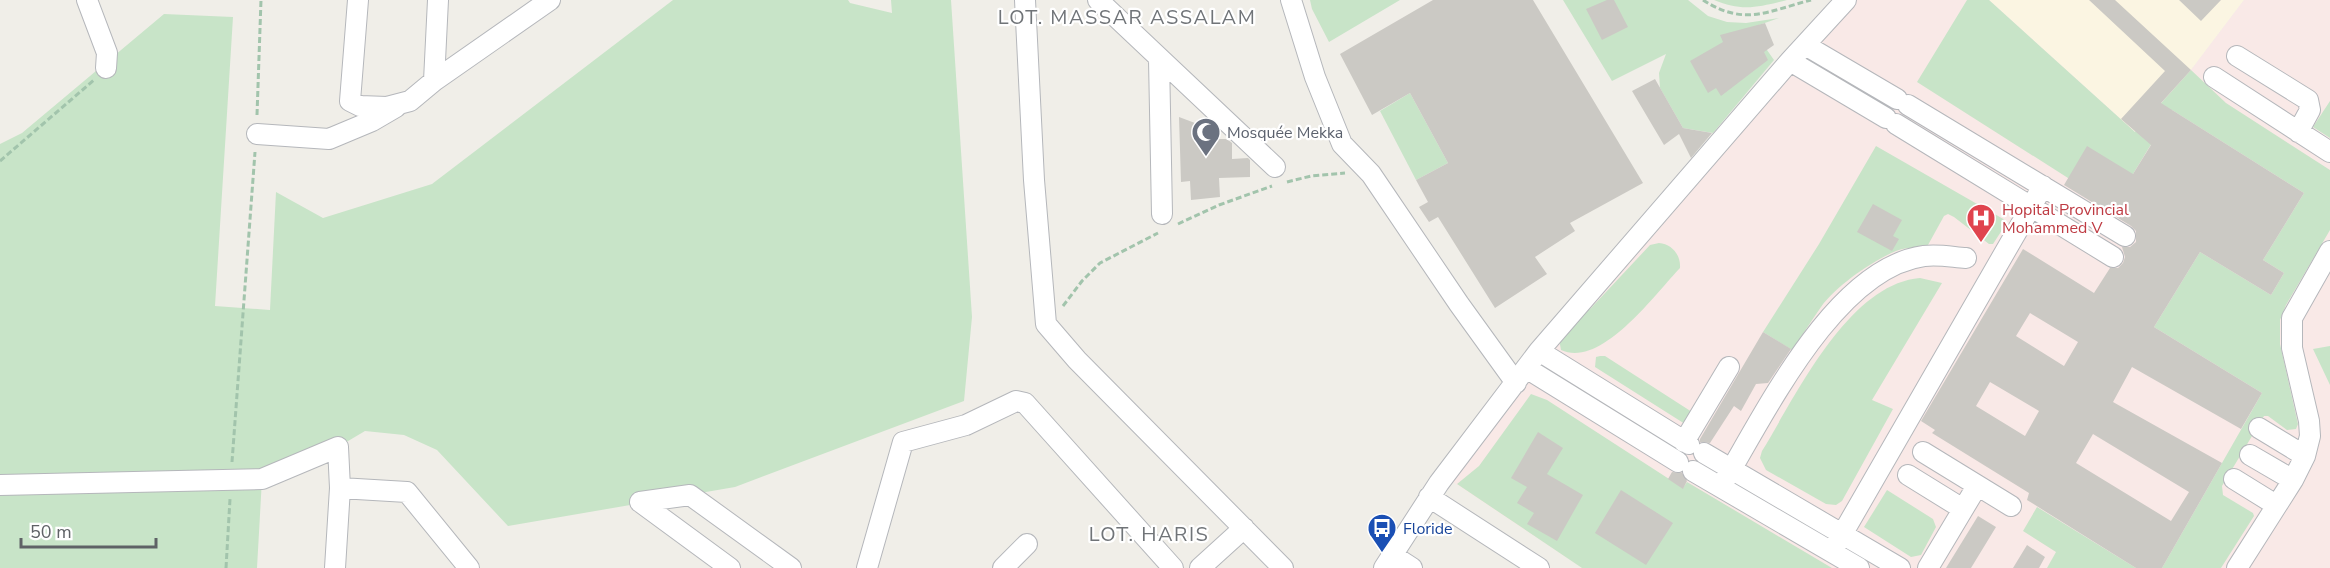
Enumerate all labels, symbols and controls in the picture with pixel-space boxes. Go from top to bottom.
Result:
district label: LOT. MASSAR ASSALAM [998,4,1256,31]
mosque icon: Mosquée Mekka [1190,116,1222,158]
place label: Mosquée Mekka [1227,122,1343,144]
place label: Hopital Provincial Mohammed V [2002,199,2129,239]
hospital icon: Hopital Provincial Mohammed V [1965,202,1997,244]
scale bar [21,511,156,549]
bus stop icon: Floride [1366,512,1398,554]
place label: Floride [1403,518,1453,540]
text: 50 m [30,520,72,544]
district label: LOT. HARIS [1089,521,1209,548]

